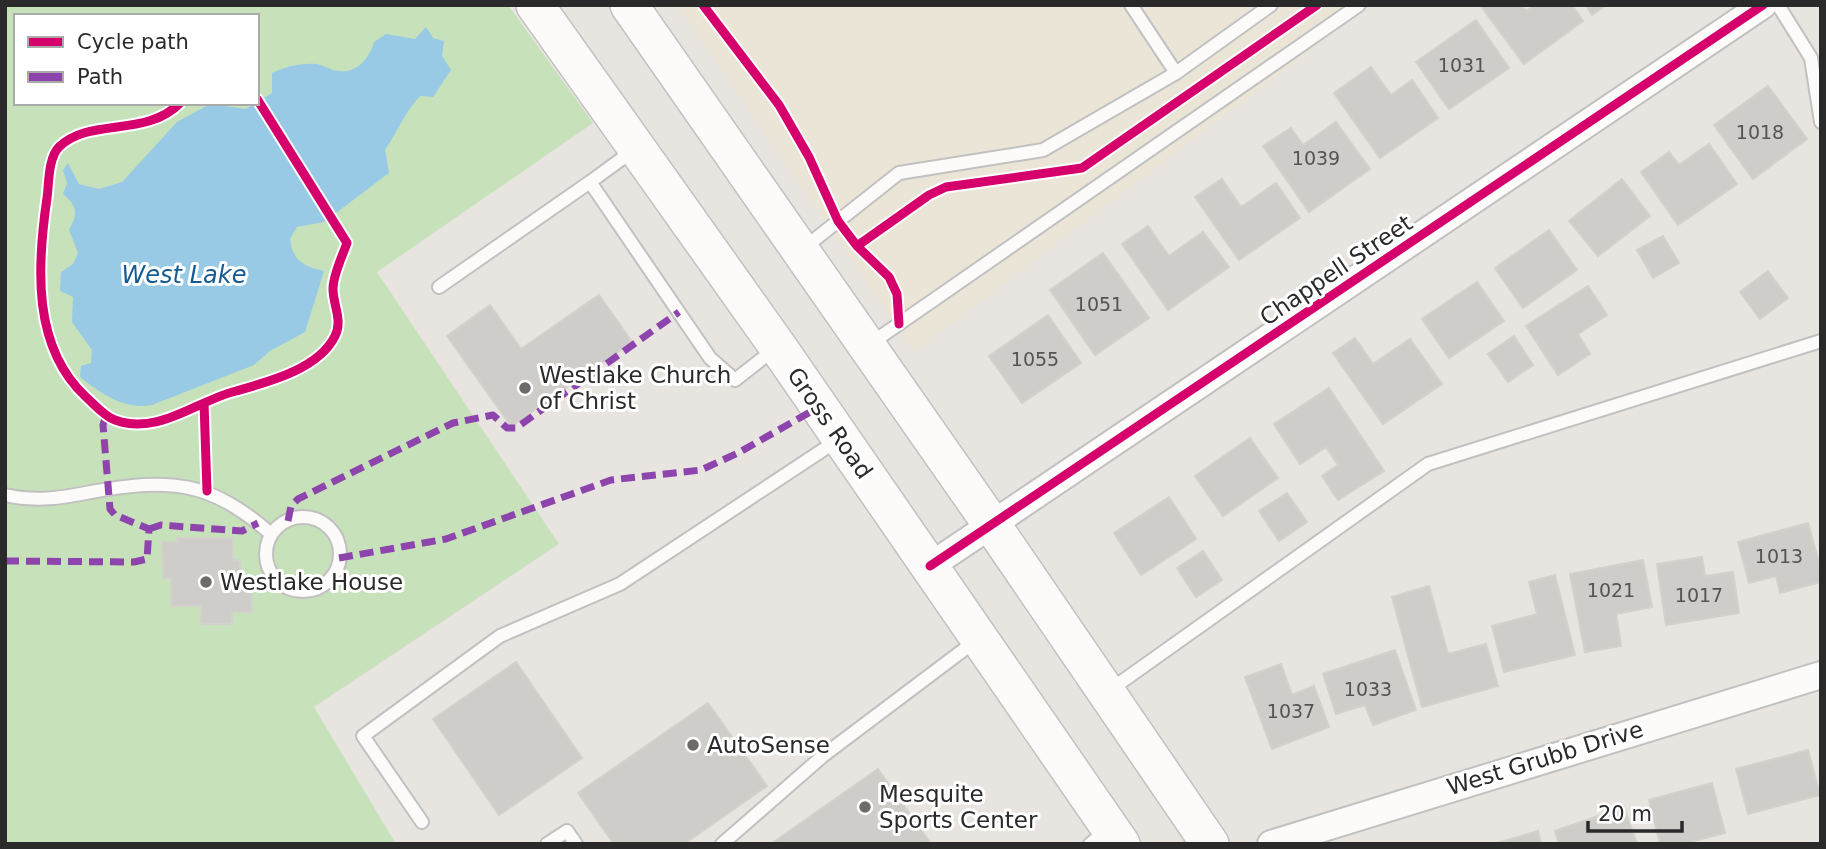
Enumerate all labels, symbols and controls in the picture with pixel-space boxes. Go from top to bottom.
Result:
legend [14,14,259,105]
text: Cycle path [77,30,189,54]
house number: 1031 [1438,54,1486,76]
text: Path [77,65,123,89]
house number: 1018 [1736,121,1784,143]
house number: 1039 [1292,147,1340,169]
street label: Chappell Street [1255,209,1417,331]
water label: West Lake [122,261,246,289]
house number: 1051 [1075,293,1123,315]
house number: 1055 [1011,348,1059,370]
place label: Westlake Church of Christ [539,362,731,414]
street label: Gross Road [782,362,878,484]
marker: Westlake Church of Christ [517,380,533,396]
house number: 1013 [1755,545,1803,567]
place label: Westlake House [220,569,403,595]
marker: Westlake House [198,574,214,590]
house number: 1021 [1587,579,1635,601]
house number: 1017 [1675,584,1723,606]
house number: 1033 [1344,678,1392,700]
house number: 1037 [1267,700,1315,722]
street label: West Grubb Drive [1444,716,1646,800]
place label: AutoSense [707,732,830,758]
marker: AutoSense [685,737,701,753]
place label: Mesquite Sports Center [879,781,1038,833]
scale bar [1588,790,1682,834]
marker: Mesquite Sports Center [857,799,873,815]
text: 20 m [1598,802,1652,826]

